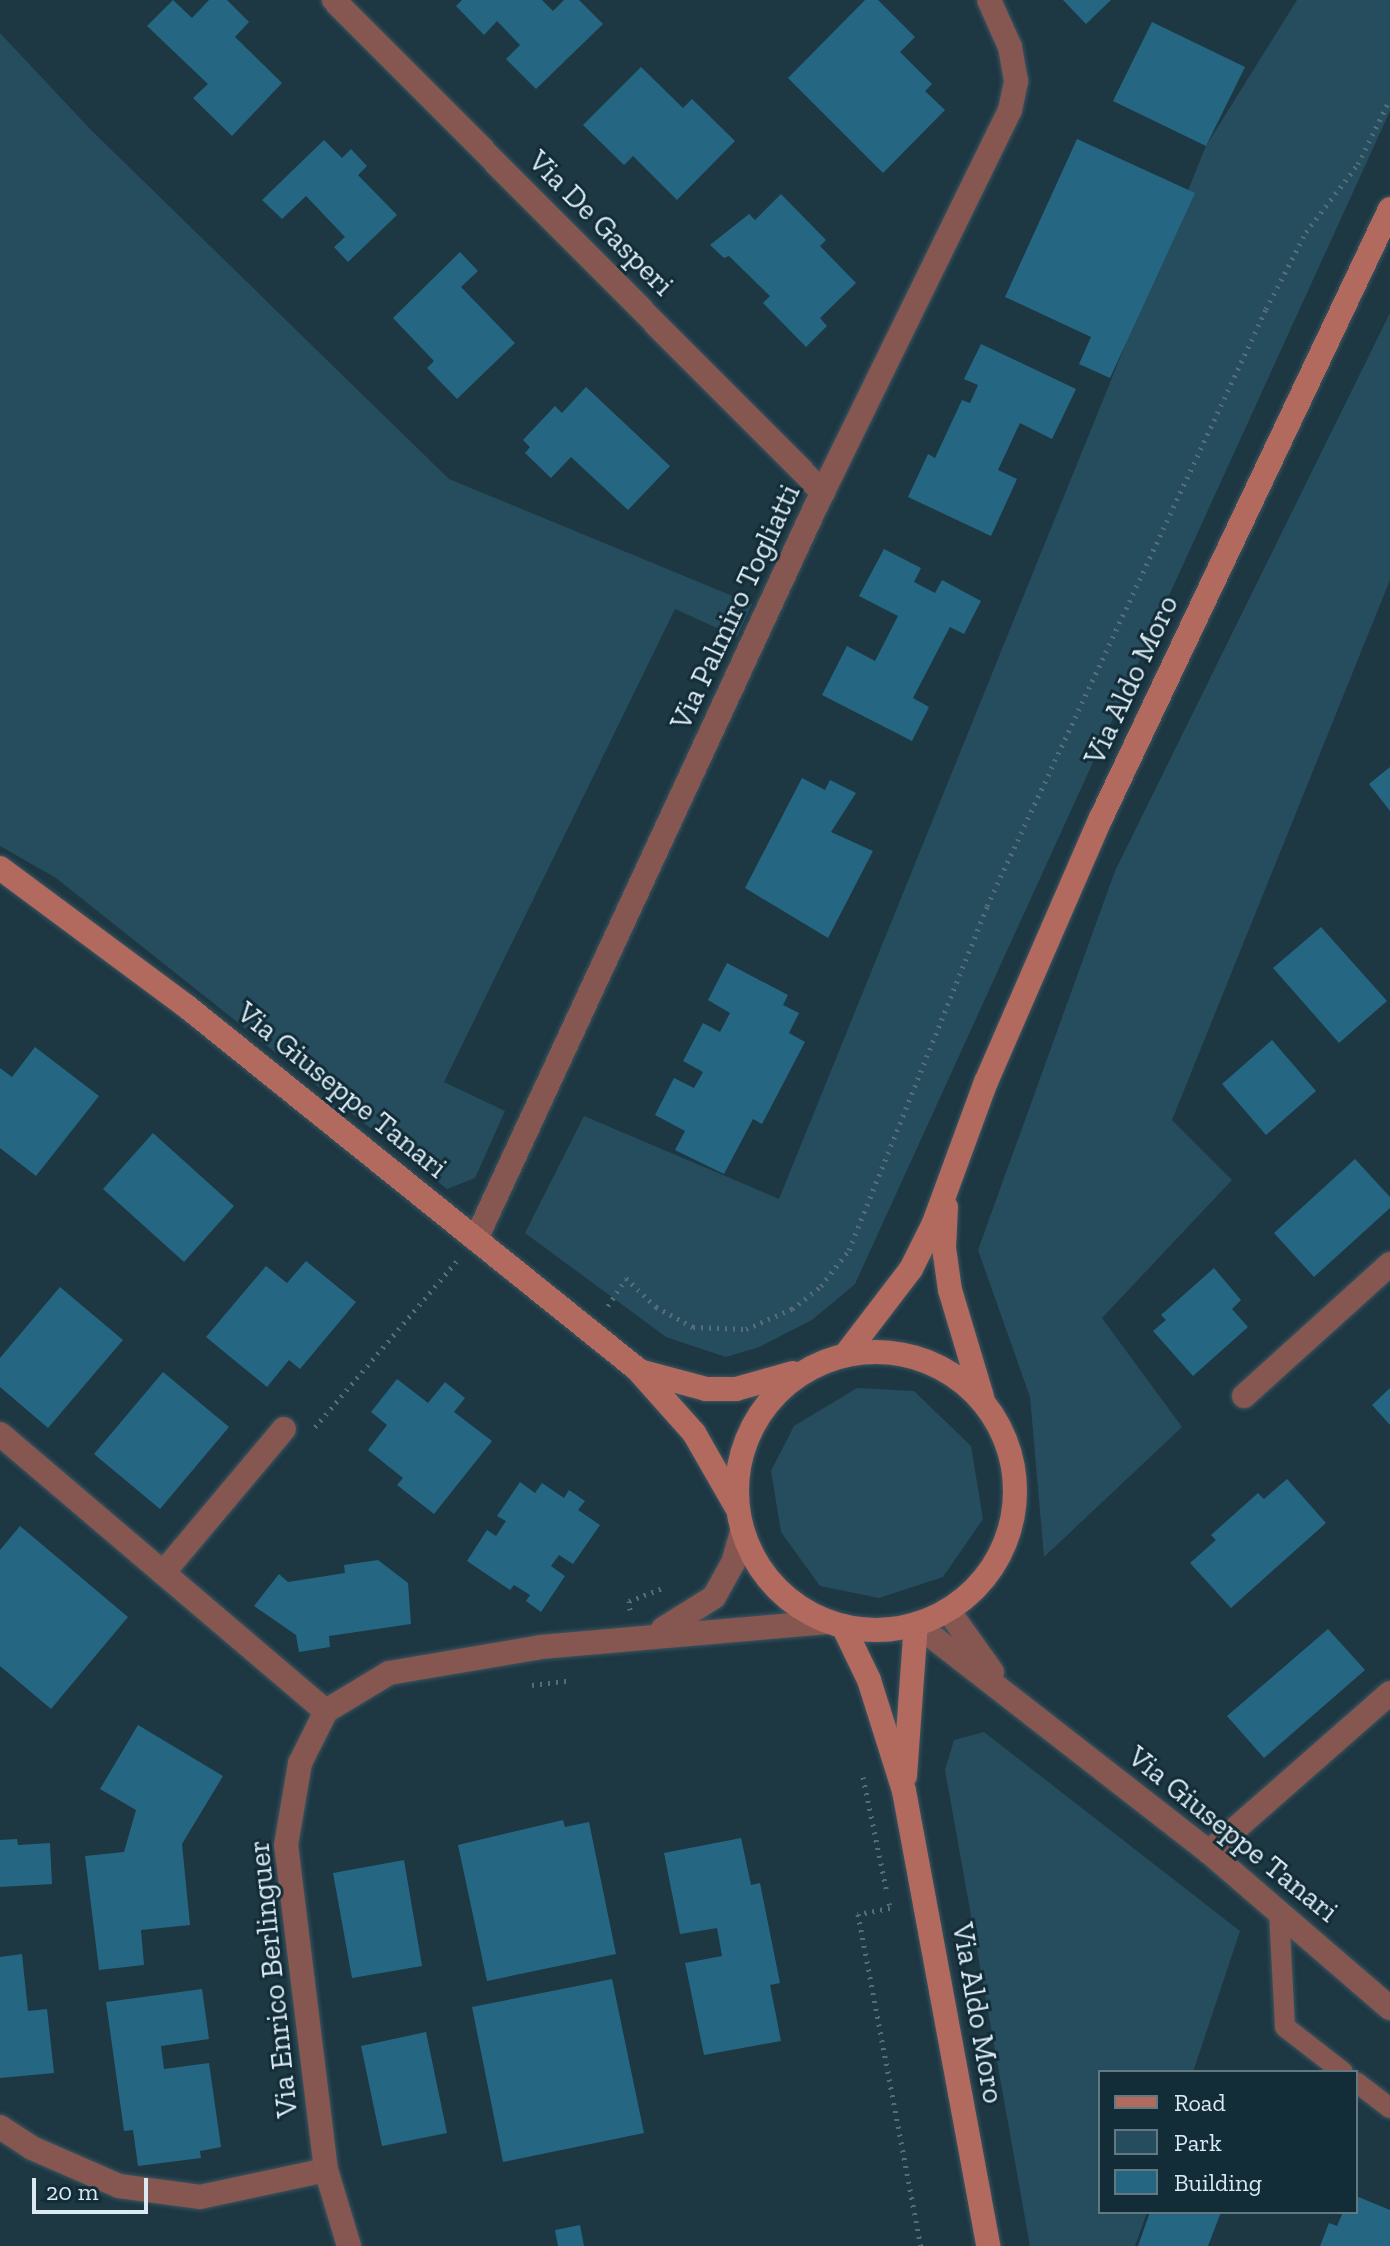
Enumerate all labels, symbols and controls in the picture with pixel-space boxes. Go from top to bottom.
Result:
street label: Via De Gasperi [521,143,681,303]
street label: Via Palmiro Togliatti [662,478,808,736]
street label: Via Aldo Moro [1076,589,1186,771]
street label: Via Giuseppe Tanari [229,994,455,1186]
street label: Via Giuseppe Tanari [1120,1738,1346,1930]
street label: Via Enrico Berlinguer [241,1839,305,2119]
street label: Via Aldo Moro [944,1919,1012,2107]
legend [1098,2070,1358,2214]
text: Road [1174,2088,1226,2117]
text: Park [1174,2128,1222,2157]
scale bar [36,2162,152,2212]
text: Building [1174,2168,1262,2197]
text: 20 m [46,2177,98,2206]

